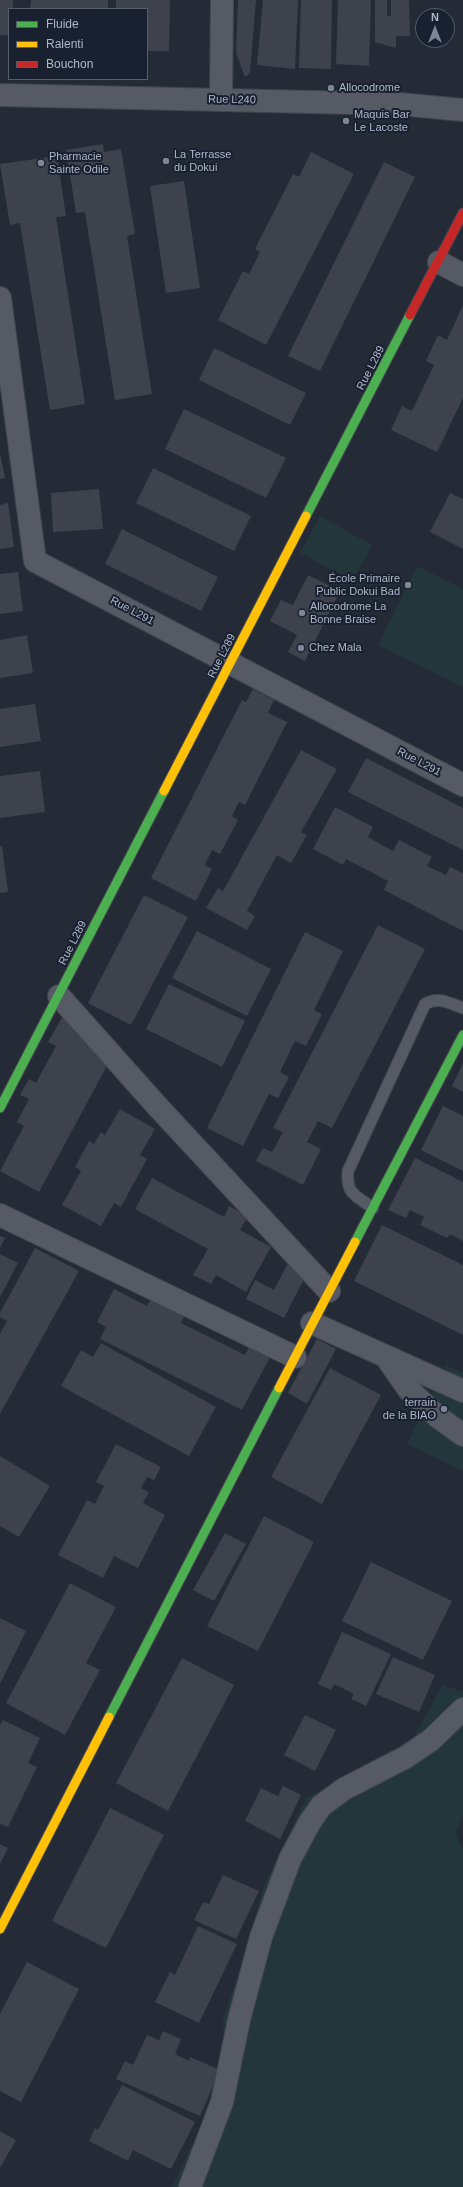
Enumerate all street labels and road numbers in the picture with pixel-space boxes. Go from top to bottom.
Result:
street label: Rue L240 [208,93,256,107]
street label: Rue L289 [354,344,388,392]
street label: Rue L291 [108,594,156,628]
street label: Rue L289 [205,632,239,680]
street label: Rue L291 [395,745,443,779]
street label: Rue L289 [56,919,90,967]

